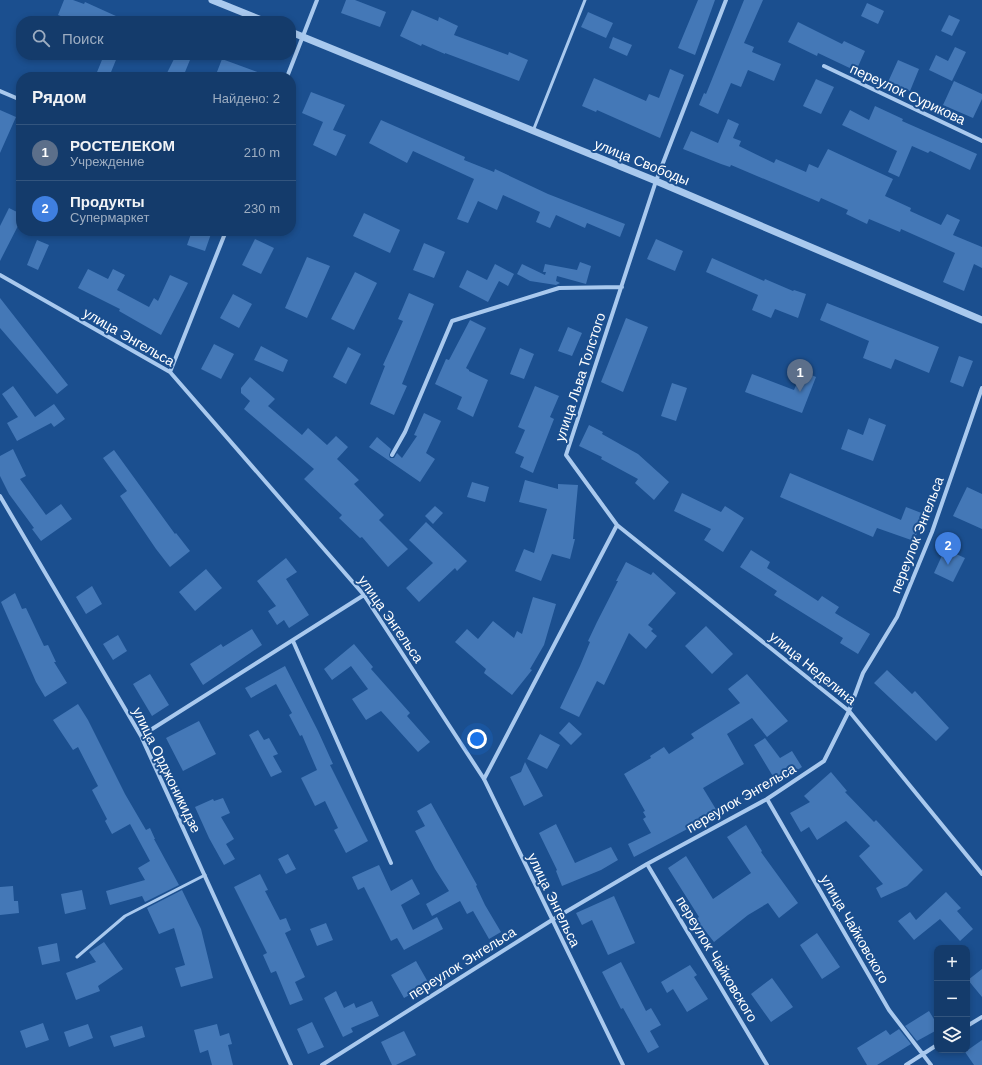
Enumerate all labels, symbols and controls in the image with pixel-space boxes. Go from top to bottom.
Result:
search box [16,16,296,60]
icon: search [30,27,52,49]
text: Поиск [62,30,104,47]
street label: переулок Сурикова [848,60,968,128]
text: Рядом [32,88,87,107]
text: Найдено: 2 [212,91,280,106]
street label: улица Свободы [592,136,692,188]
text: РОСТЕЛЕКОМ [70,137,175,154]
text: 1 [41,145,49,160]
text: 210 m [244,145,280,160]
text: Учреждение [70,154,145,169]
text: Продукты [70,193,145,210]
text: 2 [41,201,49,216]
text: 230 m [244,201,280,216]
text: Супермаркет [70,210,149,225]
street label: улица Энгельса [81,304,178,370]
street label: улица Льва Толстого [552,310,608,443]
pin: 1 [787,359,813,392]
street label: переулок Энгельса [887,474,947,596]
pin: 2 [935,532,961,565]
street label: улица Энгельса [355,572,427,666]
street label: улица Неделина [766,628,860,708]
street label: улица Орджоникидзе [130,705,204,836]
your location [467,729,487,749]
street label: переулок Энгельса [683,760,799,836]
street label: улица Энгельса [524,850,584,950]
street label: улица Чайковского [817,872,893,986]
street label: переулок Чайковского [673,893,761,1025]
street label: переулок Энгельса [405,923,519,1003]
map controls [934,945,970,1053]
button: + [934,945,970,981]
button: − [934,981,970,1017]
button: layers [934,1017,970,1053]

